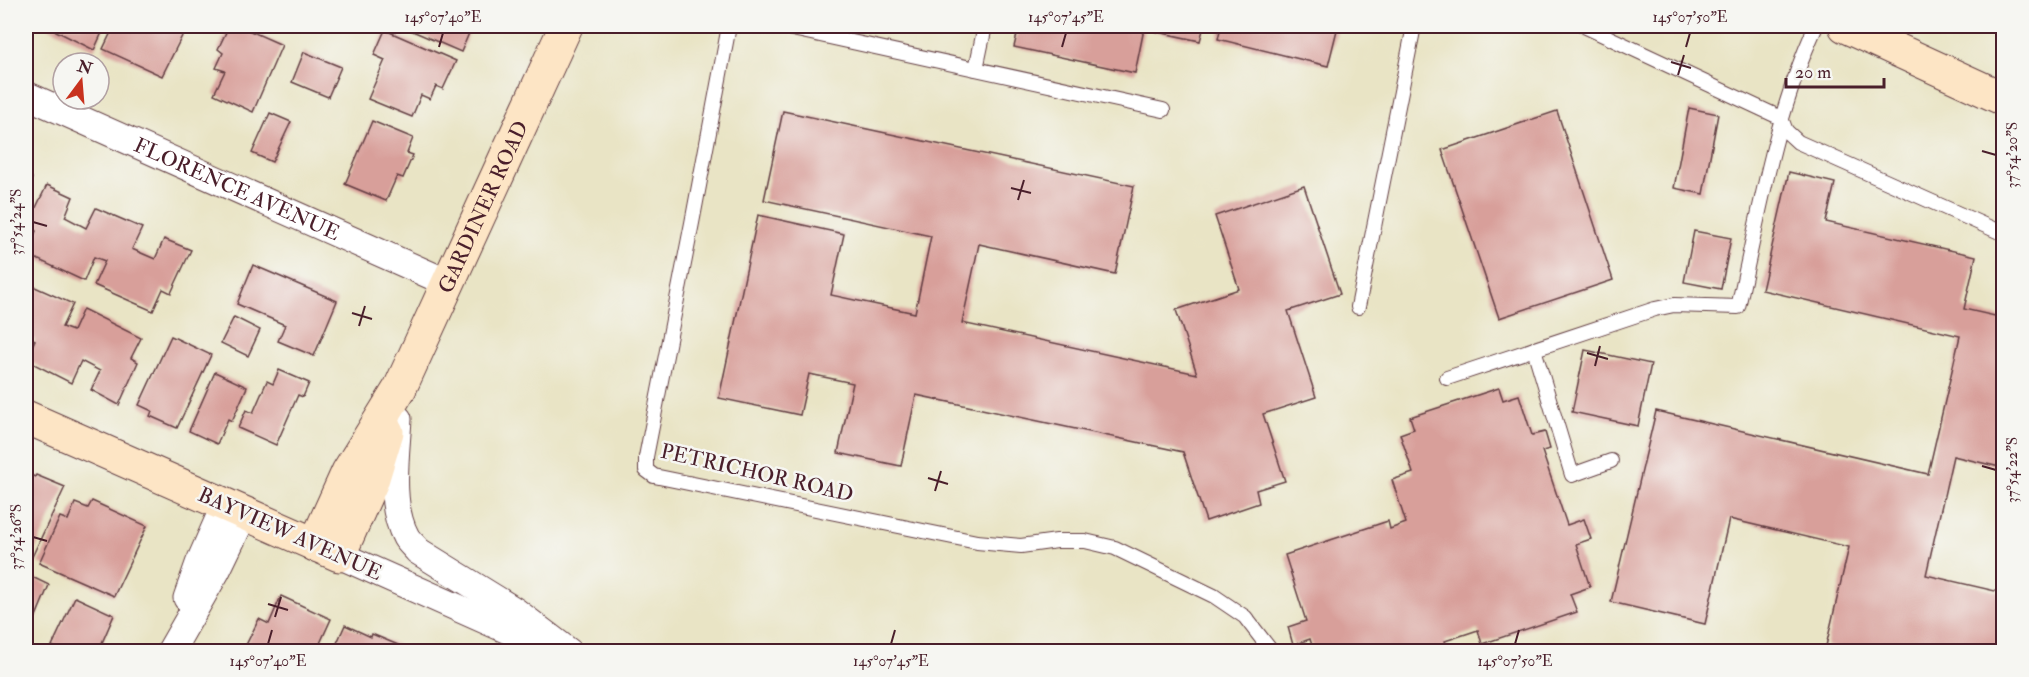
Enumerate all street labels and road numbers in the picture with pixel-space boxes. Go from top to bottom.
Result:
street label: GARDINER ROAD [432,116,534,298]
street label: FLORENCE AVENUE [130,131,344,247]
street label: PETRICHOR ROAD [658,438,856,508]
street label: BAYVIEW AVENUE [194,481,386,587]

